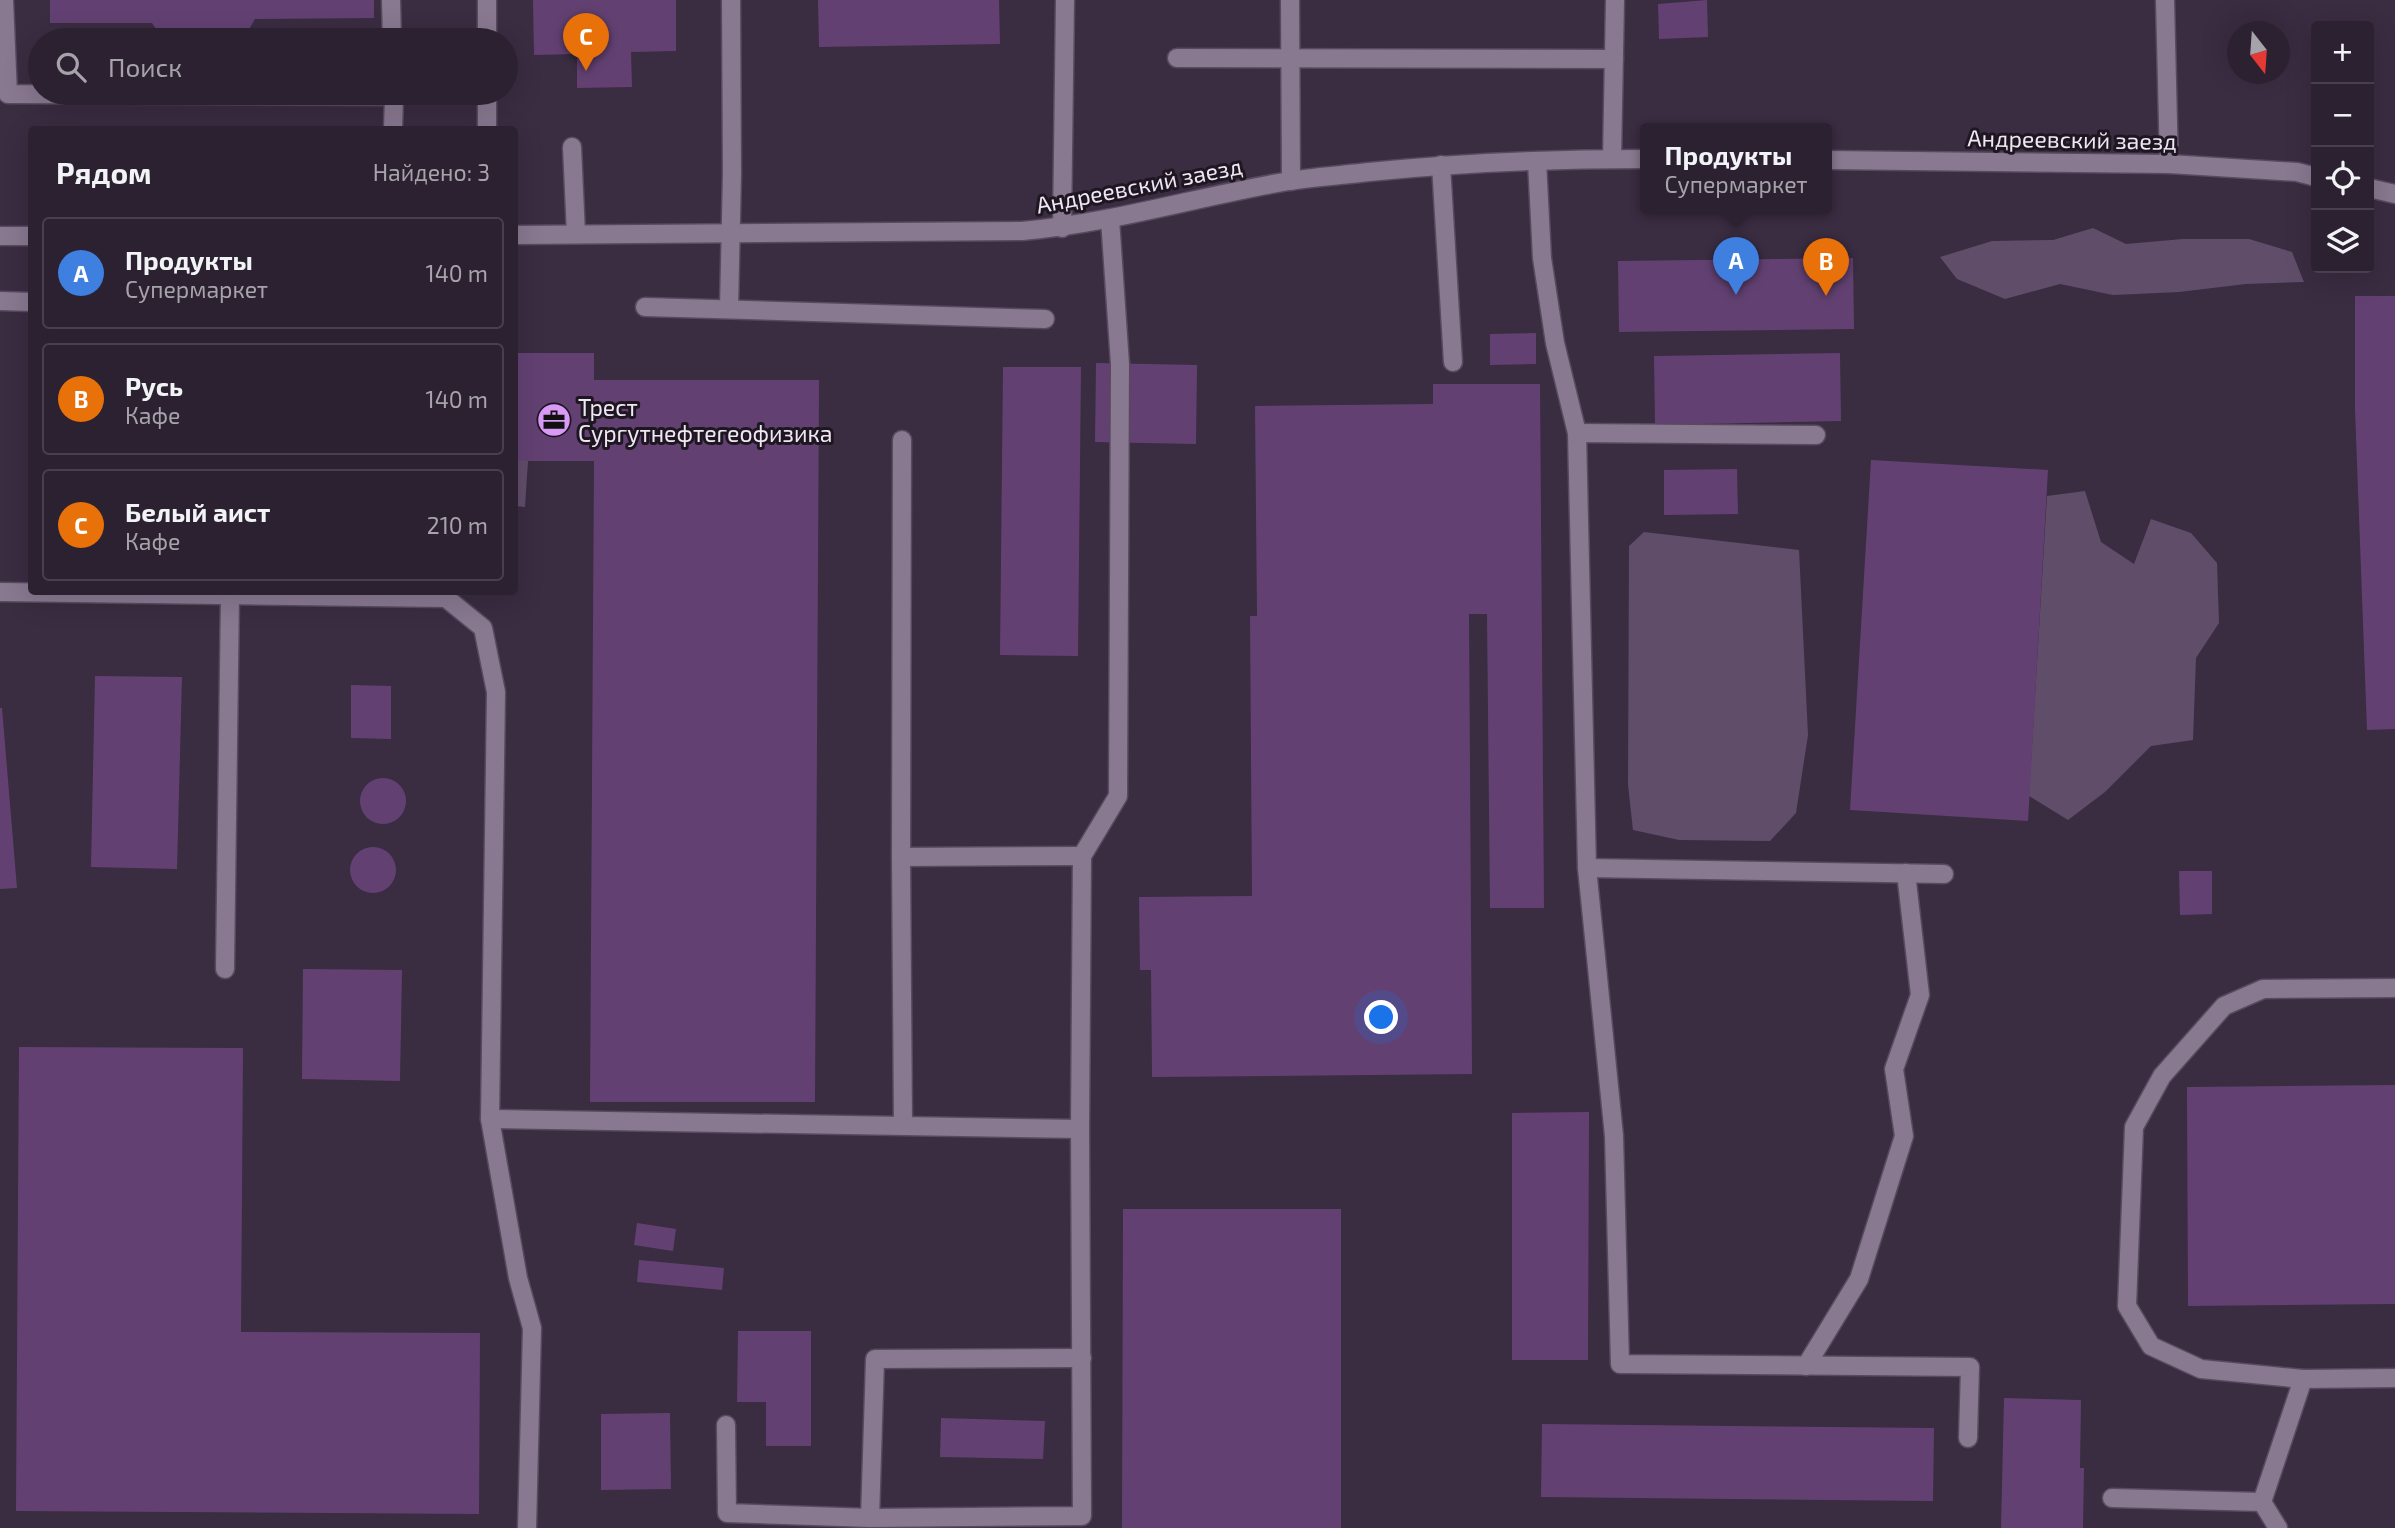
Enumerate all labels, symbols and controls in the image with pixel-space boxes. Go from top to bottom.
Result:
pin: C [563,13,609,71]
north arrow [2227,21,2290,84]
map controls [2311,21,2374,273]
button: + [2311,21,2374,84]
search box [28,28,518,105]
icon: search [52,48,90,86]
text: Поиск [108,51,182,82]
button: − [2311,84,2374,147]
popup [1640,123,1832,214]
street label: Андреевский заезд [1967,123,2177,155]
text: Продукты [1665,139,1792,170]
button: locate [2311,147,2374,210]
street label: Андреевский заезд [1034,151,1244,219]
text: Рядом [56,154,152,190]
text: Найдено: 3 [373,158,490,186]
text: Супермаркет [1665,170,1808,198]
button: layers [2311,210,2374,273]
pin: A [1713,237,1759,295]
pin: B [1803,238,1849,296]
text: Продукты [125,244,253,275]
text: A [73,259,89,287]
text: 140 m [426,259,488,287]
text: Супермаркет [125,275,268,303]
text: Русь [125,370,183,401]
text: B [74,385,88,413]
text: 140 m [426,385,488,413]
place label: Трест Сургутнефтегеофизика [578,393,833,448]
text: Кафе [125,401,180,429]
office icon: Трест Сургутнефтегеофизика [535,401,573,439]
text: Белый аист [125,496,270,527]
text: C [74,511,88,539]
text: 210 m [427,511,488,539]
text: Кафе [125,527,180,555]
your location [1364,1000,1398,1034]

